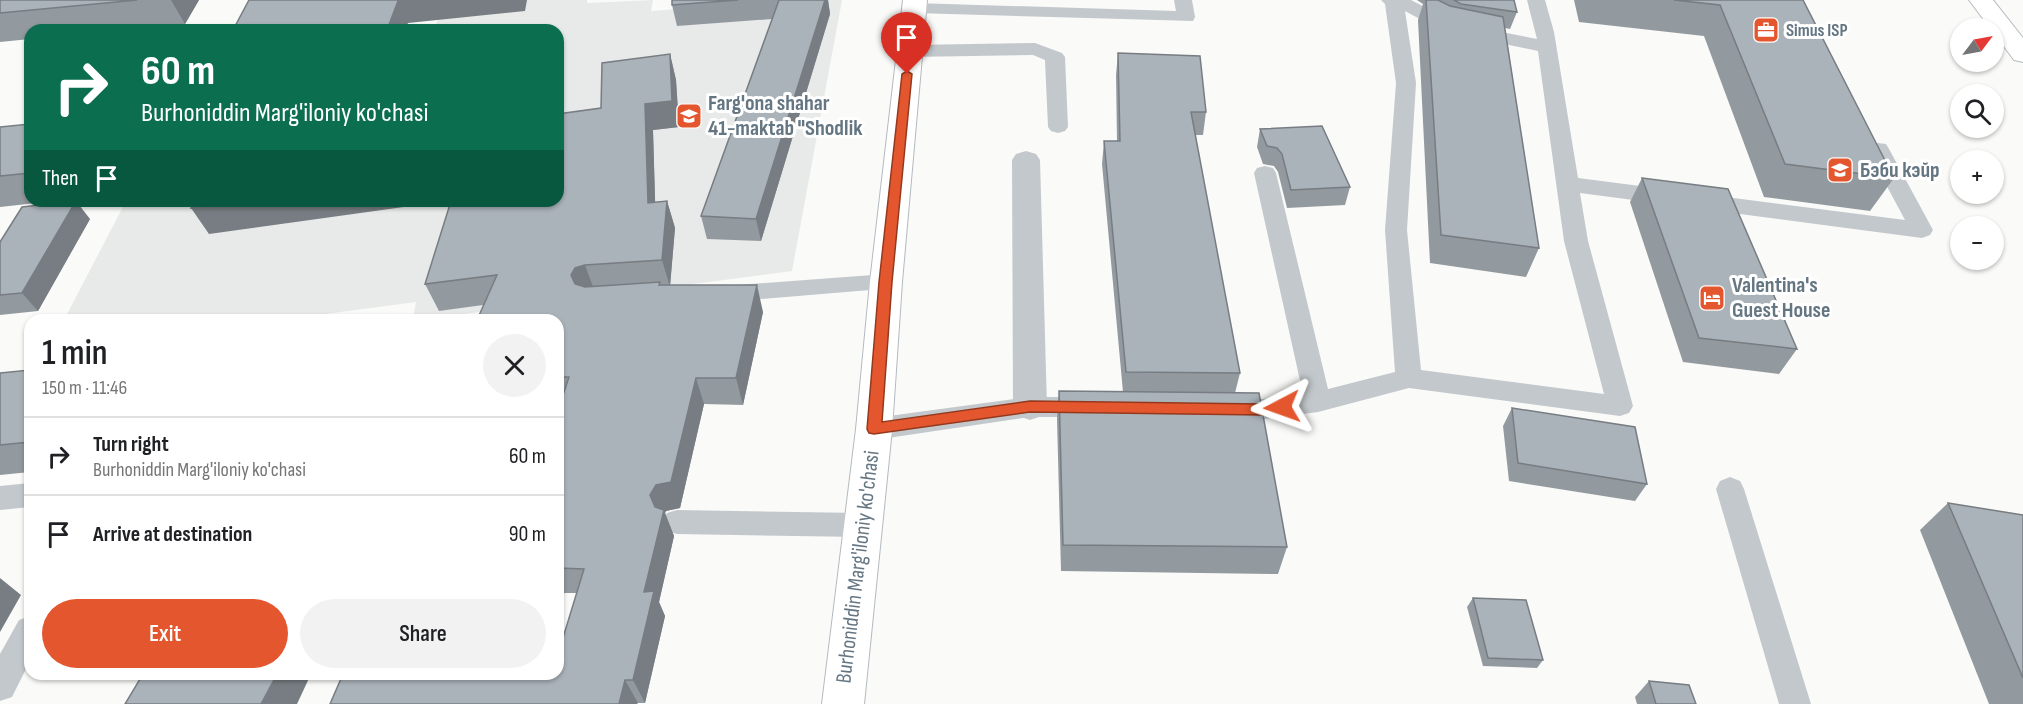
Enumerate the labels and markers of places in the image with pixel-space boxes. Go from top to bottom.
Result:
pin [881,12,932,74]
office icon: Simus ISP [1751,15,1781,45]
place label: Simus ISP [1786,20,1848,41]
place label: Farg'ona shahar 41-maktab "Shodlik [708,90,863,142]
school or university icon: Farg'ona shahar 41-maktab "Shodlik [674,101,704,131]
school or university icon: Бэби кэйр [1825,155,1855,185]
place label: Бэби кэйр [1860,157,1940,184]
place label: Valentina's Guest House [1732,272,1830,324]
hotel icon: Valentina's Guest House [1697,283,1727,313]

